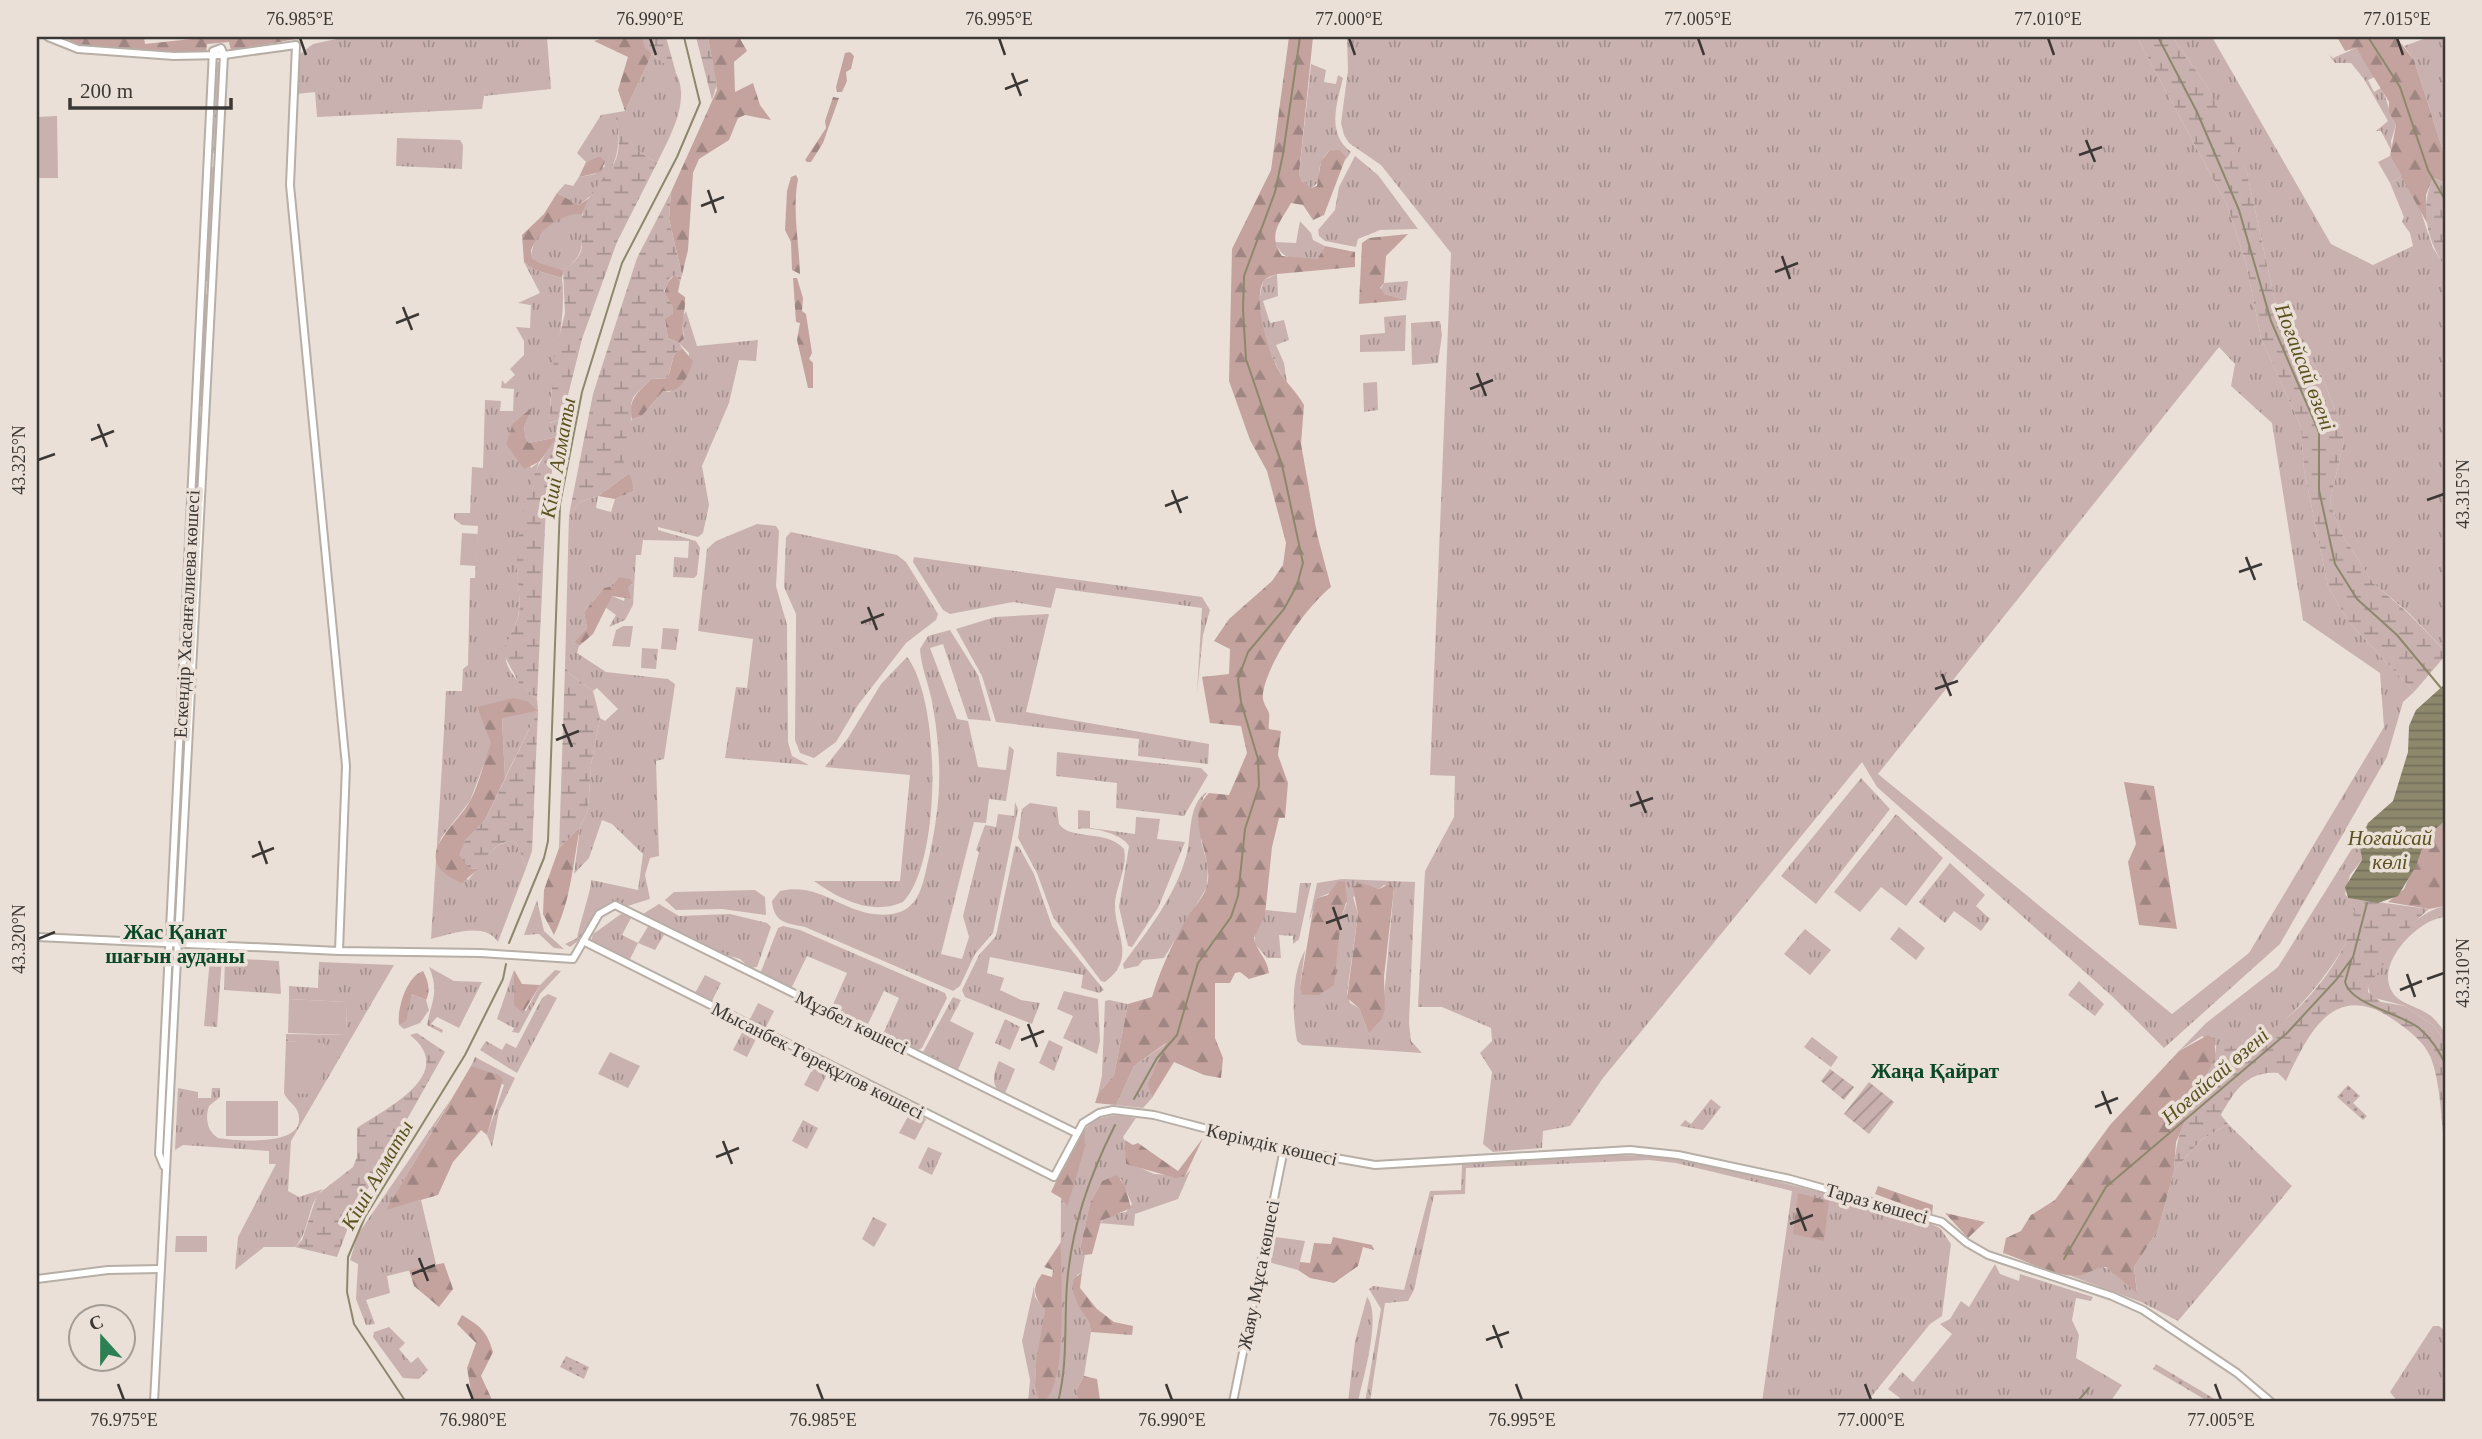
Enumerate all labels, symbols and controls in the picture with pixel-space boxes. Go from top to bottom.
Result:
text: 76.985°E [266,9,334,29]
text: 76.990°E [616,9,684,29]
text: 76.995°E [965,9,1033,29]
text: 77.000°E [1315,9,1383,29]
text: 77.005°E [1664,9,1732,29]
text: 77.010°E [2014,9,2082,29]
text: 77.015°E [2363,9,2431,29]
scale bar [70,66,231,110]
text: 200 m [80,79,133,103]
water label: Ноғайсай өзені [2269,299,2340,434]
water label: Кіші Алматы [535,396,580,521]
text: 43.325°N [9,425,29,495]
text: 43.315°N [2453,459,2473,529]
street label: Ескендір Хасанғалиева көшесі [170,489,203,739]
water label: Ноғайсай көлі [2347,826,2433,874]
text: 43.320°N [9,904,29,974]
district label: Жас Қанат шағын ауданы [105,920,245,968]
text: 43.310°N [2453,938,2473,1008]
street label: Мұзбел көшесі [792,986,911,1059]
street label: Мысанбек Төреқұлов көшесі [708,998,927,1123]
water label: Ноғайсай өзені [2156,1023,2274,1130]
district label: Жаңа Қайрат [1871,1059,2000,1083]
water label: Кіші Алматы [336,1116,418,1235]
street label: Көрімдік көшесі [1204,1119,1339,1170]
street label: Тараз көшесі [1823,1179,1931,1228]
street label: Жаяу Мұса көшесі [1234,1198,1283,1352]
north arrow [66,1302,136,1372]
text: С [86,1310,106,1335]
text: 76.975°E [90,1410,158,1430]
text: 76.980°E [439,1410,507,1430]
text: 76.985°E [789,1410,857,1430]
text: 76.990°E [1138,1410,1206,1430]
text: 76.995°E [1488,1410,1556,1430]
text: 77.000°E [1837,1410,1905,1430]
text: 77.005°E [2187,1410,2255,1430]

